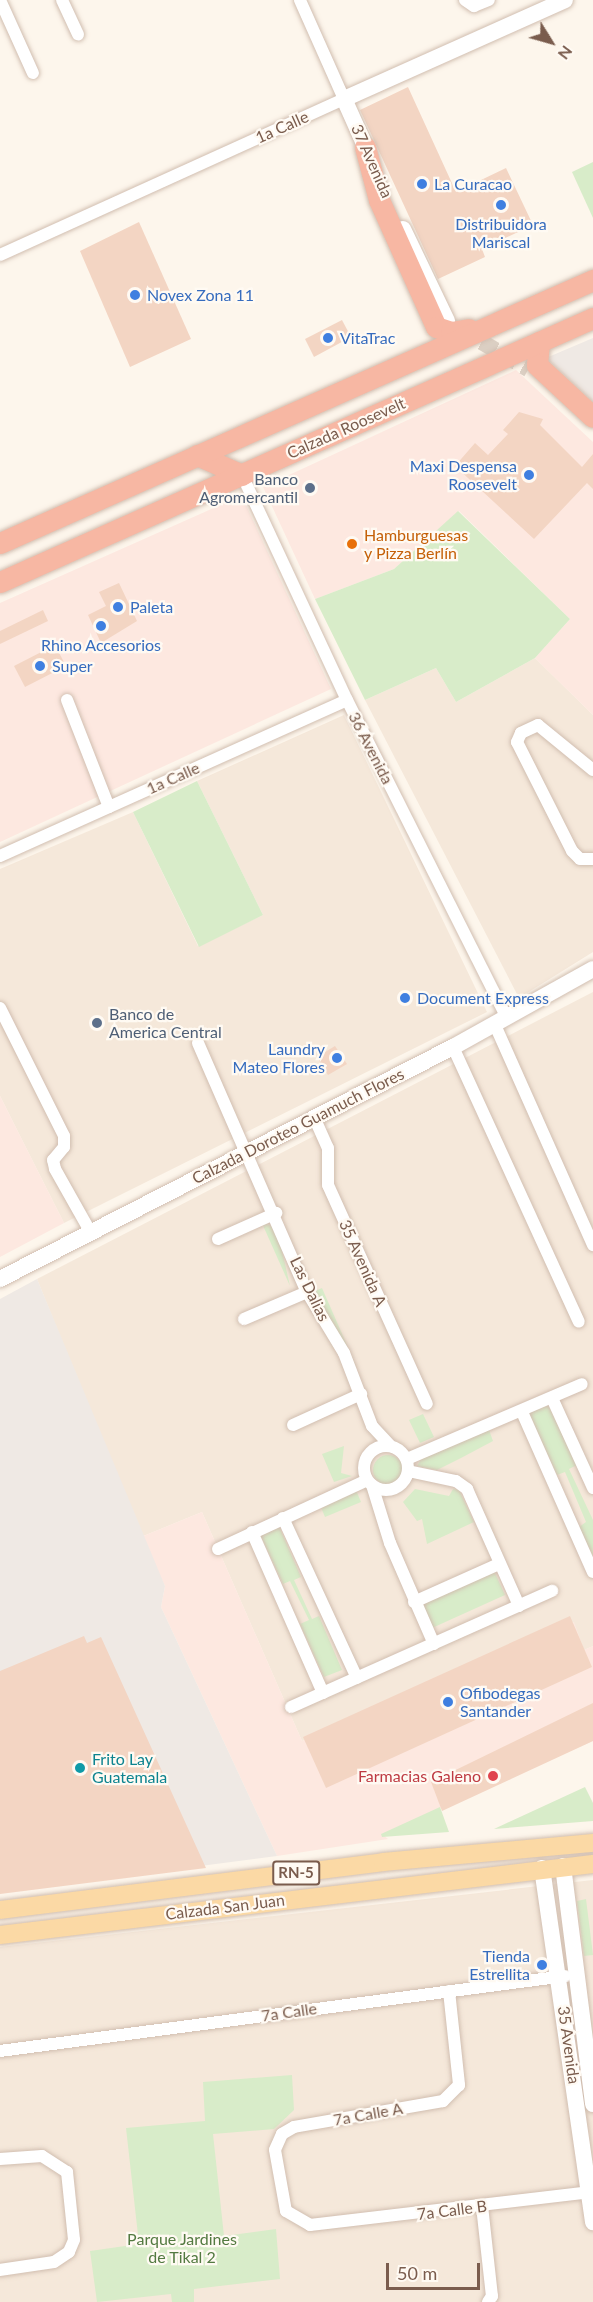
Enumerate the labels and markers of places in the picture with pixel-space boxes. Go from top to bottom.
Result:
place label: La Curacao [434,174,512,194]
marker: La Curacao [415,177,429,191]
marker: Distribuidora Mariscal [494,198,508,212]
place label: Distribuidora Mariscal [455,214,547,252]
place label: Novex Zona 11 [147,285,254,305]
marker: Novex Zona 11 [128,288,142,302]
place label: VitaTrac [340,328,395,348]
marker: VitaTrac [321,331,335,345]
place label: Maxi Despensa Roosevelt [410,456,517,494]
marker: Maxi Despensa Roosevelt [522,468,536,482]
place label: Banco Agromercantil [199,469,298,507]
marker: Banco Agromercantil [303,481,317,495]
place label: Hamburguesas y Pizza Berlín [364,525,468,563]
marker: Hamburguesas y Pizza Berlín [345,537,359,551]
place label: Paleta [130,597,173,617]
marker: Paleta [111,600,125,614]
marker: Rhino Accesorios [94,619,108,633]
place label: Rhino Accesorios [41,635,161,655]
place label: Super [52,656,93,676]
marker: Super [33,659,47,673]
place label: Document Express [417,988,549,1008]
marker: Document Express [398,991,412,1005]
place label: Banco de America Central [109,1004,222,1042]
marker: Banco de America Central [90,1016,104,1030]
place label: Laundry Mateo Flores [233,1039,325,1077]
marker: Laundry Mateo Flores [330,1051,344,1065]
place label: Ofibodegas Santander [460,1683,541,1721]
marker: Ofibodegas Santander [441,1695,455,1709]
place label: Frito Lay Guatemala [92,1749,167,1787]
marker: Frito Lay Guatemala [73,1761,87,1775]
place label: Farmacias Galeno [358,1766,481,1786]
marker: Farmacias Galeno [486,1769,500,1783]
place label: Tienda Estrellita [469,1946,530,1984]
marker: Tienda Estrellita [535,1958,549,1972]

